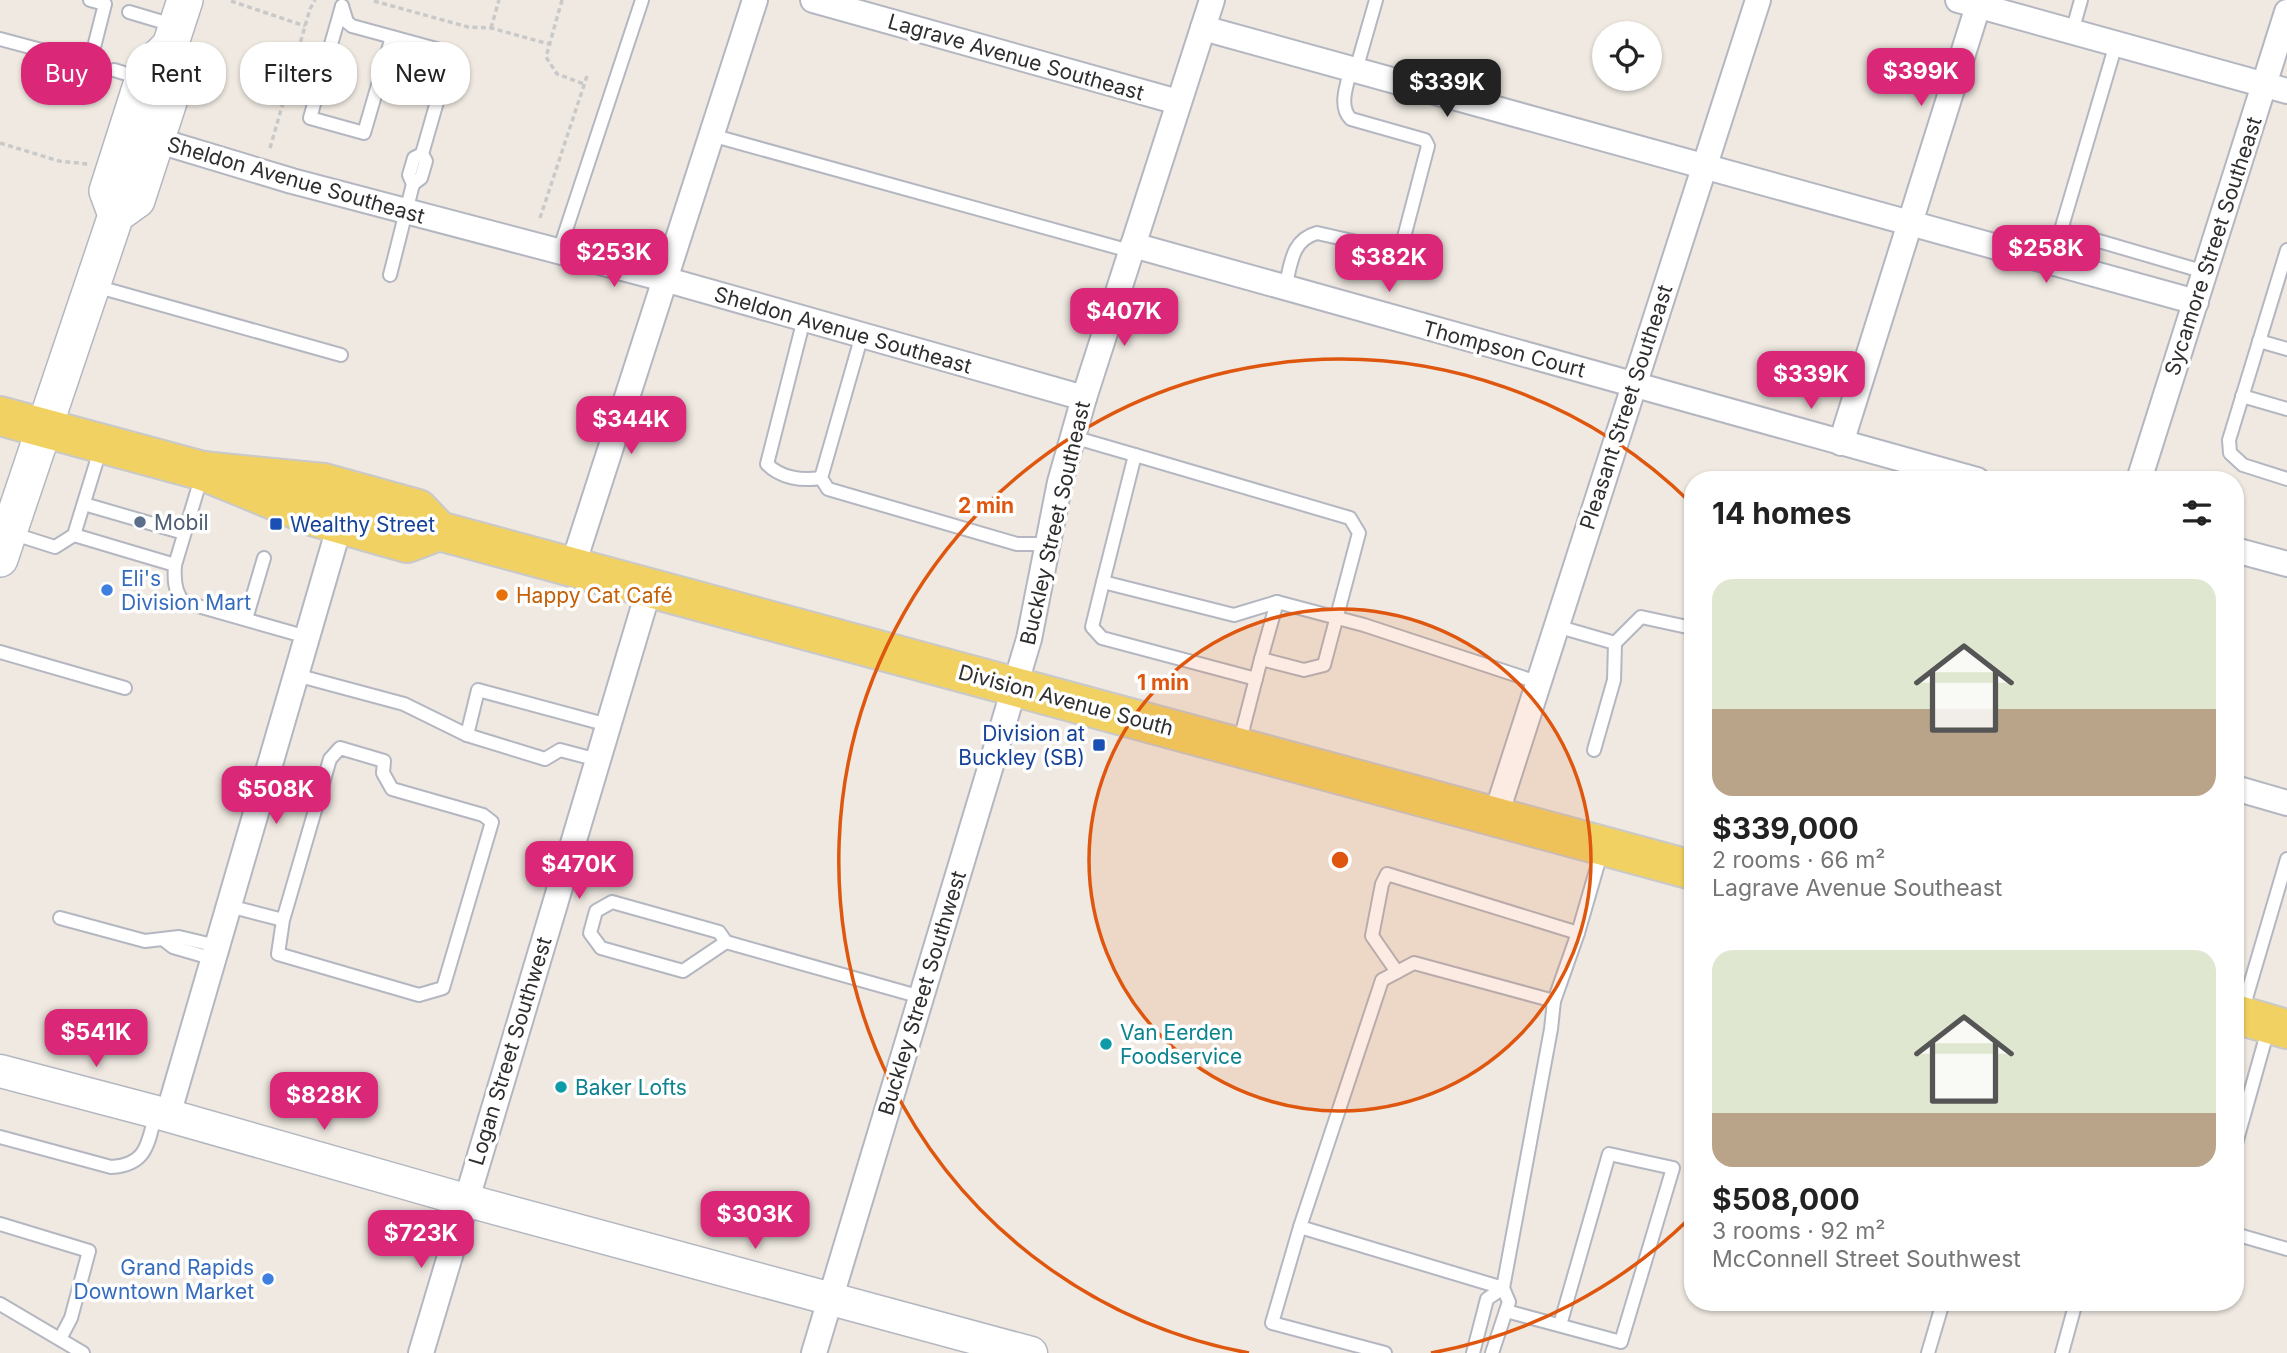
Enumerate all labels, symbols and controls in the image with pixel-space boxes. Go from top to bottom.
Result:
street label: Lagrave Avenue Southeast [885,8,1147,106]
map controls [1592,21,1662,91]
button: locate [1592,21,1662,91]
chip: Buy [21,42,112,105]
chip: Rent [126,42,226,105]
chip: Filters [240,42,357,105]
chip: New [371,42,470,105]
pin: $399K [1872,48,1970,108]
text: $399K [1883,57,1959,85]
pin: $339K [1398,60,1496,119]
text: $339K [1409,68,1485,96]
street label: Sycamore Street Southeast [2159,113,2267,379]
street label: Sheldon Avenue Southeast [164,131,428,229]
pin: $258K [1997,226,2095,285]
pin: $253K [565,230,663,289]
pin: $382K [1340,234,1438,294]
text: $258K [2008,234,2084,262]
text: $253K [576,238,652,266]
text: $382K [1351,243,1427,271]
street label: Sheldon Avenue Southeast [711,281,975,379]
street label: Pleasant Street Southeast [1575,281,1677,533]
pin: $407K [1075,288,1173,348]
text: $407K [1086,297,1162,325]
street label: Thompson Court [1420,315,1588,383]
pin: $339K [1762,352,1860,411]
text: $339K [1773,360,1849,388]
pin: $344K [582,396,680,456]
street label: Buckley Street Southeast [1015,399,1095,647]
text: $344K [592,405,670,433]
text: 2 min [958,493,1014,518]
icon: filters [2178,494,2216,532]
text: 14 homes [1712,495,1851,531]
place label: Mobil [154,510,209,535]
place label: Wealthy Street [290,512,435,537]
marker: Mobil [132,514,148,530]
marker: Wealthy Street [268,516,284,532]
place label: Eli's Division Mart [121,566,251,615]
marker: Eli's Division Mart [99,582,115,598]
place label: Happy Cat Café [516,583,673,608]
marker: Happy Cat Café [494,587,510,603]
icon: home [1901,625,2027,751]
street label: Division Avenue South [956,659,1176,741]
text: 1 min [1137,670,1189,695]
place label: Division at Buckley (SB) [958,721,1085,770]
marker: Division at Buckley (SB) [1091,737,1107,753]
pin: $508K [227,766,325,826]
text: $508K [238,775,314,803]
text: $339,000 [1712,810,1859,846]
pin: $470K [530,842,628,901]
text: 2 rooms · 66 m² [1712,846,1886,874]
centre of rings [1328,848,1352,872]
text: $470K [541,850,617,878]
street label: Buckley Street Southwest [873,868,971,1118]
text: Lagrave Avenue Southeast [1712,874,2002,902]
street label: Logan Street Southwest [463,934,557,1168]
icon: home [1901,996,2027,1122]
pin: $541K [47,1010,145,1069]
text: $541K [61,1018,131,1046]
place label: Van Eerden Foodservice [1120,1020,1242,1069]
marker: Van Eerden Foodservice [1098,1036,1114,1052]
pin: $828K [275,1072,373,1132]
place label: Baker Lofts [575,1075,687,1100]
marker: Baker Lofts [553,1079,569,1095]
text: $828K [286,1081,362,1109]
text: $508,000 [1712,1181,1860,1217]
pin: $303K [706,1192,804,1251]
text: $303K [717,1200,793,1228]
pin: $723K [372,1210,470,1270]
text: 3 rooms · 92 m² [1712,1217,1885,1245]
text: $723K [384,1219,458,1247]
text: McConnell Street Southwest [1712,1245,2021,1273]
place label: Grand Rapids Downtown Market [74,1255,254,1304]
marker: Grand Rapids Downtown Market [260,1271,276,1287]

